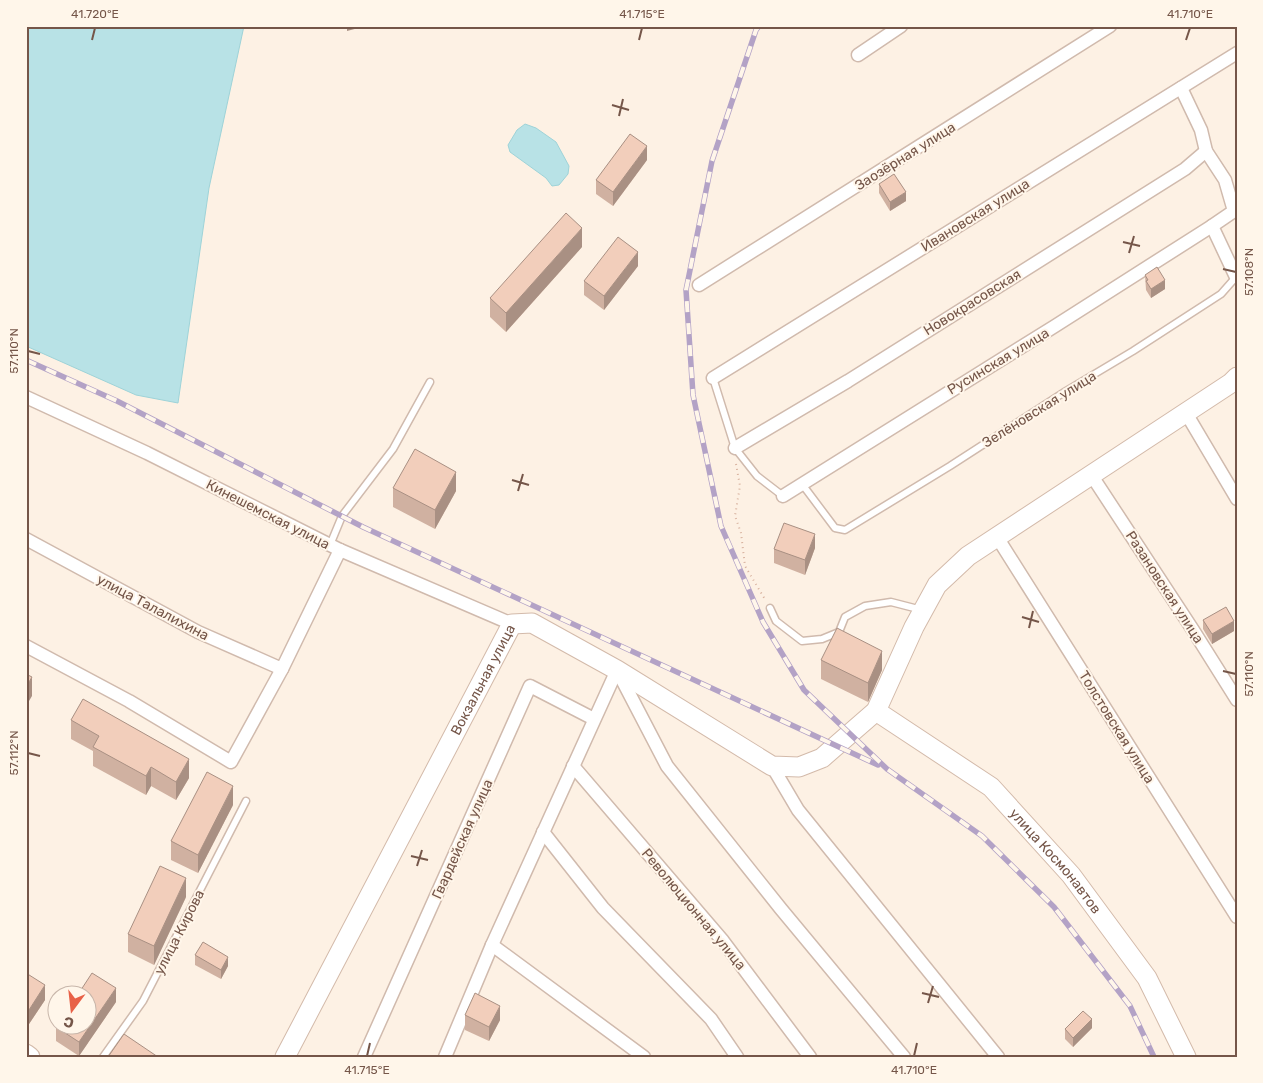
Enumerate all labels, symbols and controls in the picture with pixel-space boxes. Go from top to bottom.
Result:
text: 41.720°E [71,7,119,21]
text: 41.715°E [619,7,665,21]
text: 41.710°E [1167,7,1213,21]
street label: Заозёрная улица [852,119,959,194]
street label: Ивановская улица [918,175,1033,256]
text: 57.108°N [1242,248,1256,296]
street label: Новокрасовская [920,266,1024,339]
street label: Русинская улица [944,324,1052,398]
text: 57.110°N [7,328,21,374]
street label: Зелёновская улица [979,367,1099,451]
street label: Кинешемская улица [203,476,332,553]
street label: Разановская улица [1122,528,1207,647]
street label: улица Талалихина [94,571,212,644]
street label: Вокзальная улица [447,622,519,738]
text: 57.110°N [1242,651,1256,697]
street label: Толстовская улица [1075,668,1158,787]
text: 57.112°N [7,730,21,776]
street label: Гвардейская улица [428,777,496,902]
street label: улица Космонавтов [1006,805,1105,917]
street label: Революционная улица [638,845,749,973]
street label: улица Кирова [151,887,208,978]
north arrow [48,986,98,1036]
text: С [62,1013,76,1032]
text: 41.715°E [344,1063,390,1077]
text: 41.710°E [891,1063,937,1077]

